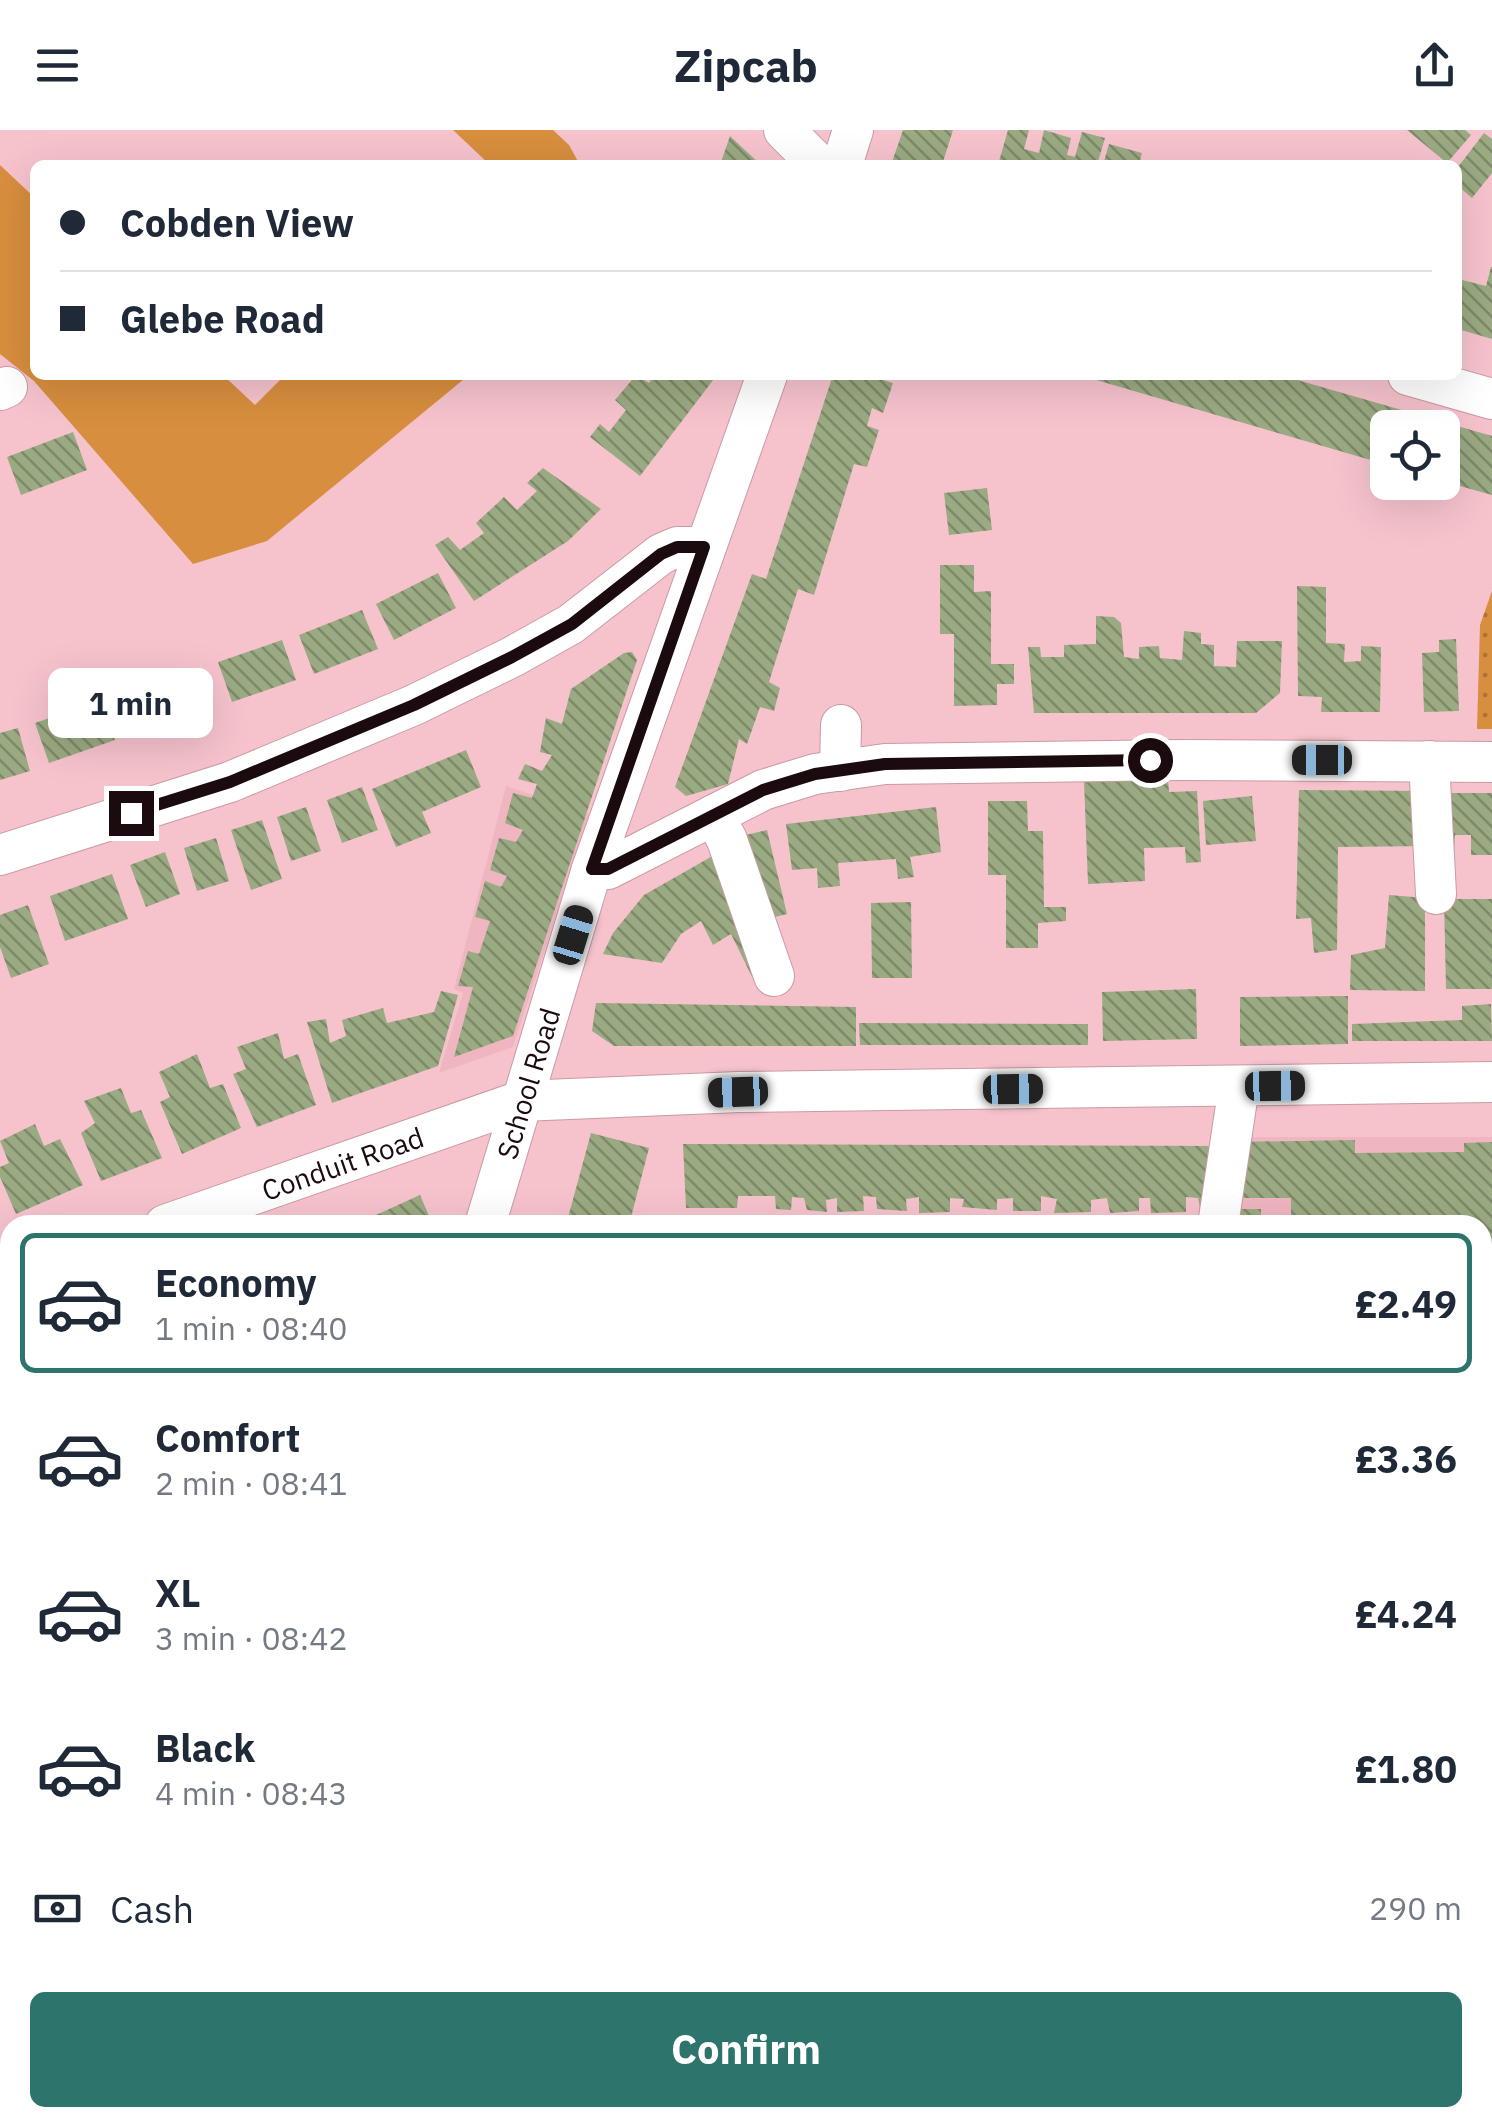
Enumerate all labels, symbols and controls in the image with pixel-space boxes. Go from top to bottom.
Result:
text: Zipcab [674,36,818,94]
icon: menu [30,38,85,93]
icon: share [1407,38,1462,93]
text: Cobden View [120,198,354,247]
text: Glebe Road [120,294,325,343]
map controls [1370,410,1460,500]
button: locate [1370,410,1460,500]
callout: 1 min [48,668,214,738]
text: 1 min [89,682,172,724]
route start [1128,738,1173,783]
car [1292,745,1352,775]
route end [109,791,154,836]
car [550,902,596,968]
street label: School Road [487,1003,568,1163]
car [1245,1070,1305,1102]
car [983,1073,1043,1105]
car [707,1076,769,1108]
street label: Conduit Road [257,1118,428,1208]
icon: car [35,1258,125,1348]
text: Economy [155,1258,317,1307]
text: £2.49 [1355,1279,1457,1328]
text: 1 min · 08:40 [155,1307,348,1349]
icon: car [35,1413,125,1503]
text: Comfort [155,1413,300,1462]
text: £3.36 [1355,1434,1457,1483]
text: 2 min · 08:41 [155,1462,348,1504]
icon: car [35,1568,125,1658]
text: XL [155,1568,201,1617]
text: £4.24 [1355,1589,1457,1638]
text: 3 min · 08:42 [155,1617,348,1659]
icon: car [35,1723,125,1813]
text: Black [155,1723,255,1772]
text: £1.80 [1355,1744,1457,1793]
text: 4 min · 08:43 [155,1772,348,1814]
icon: cash [30,1881,85,1936]
text: Cash [110,1884,194,1933]
text: 290 m [1369,1887,1462,1929]
button: Confirm [30,1992,1462,2107]

